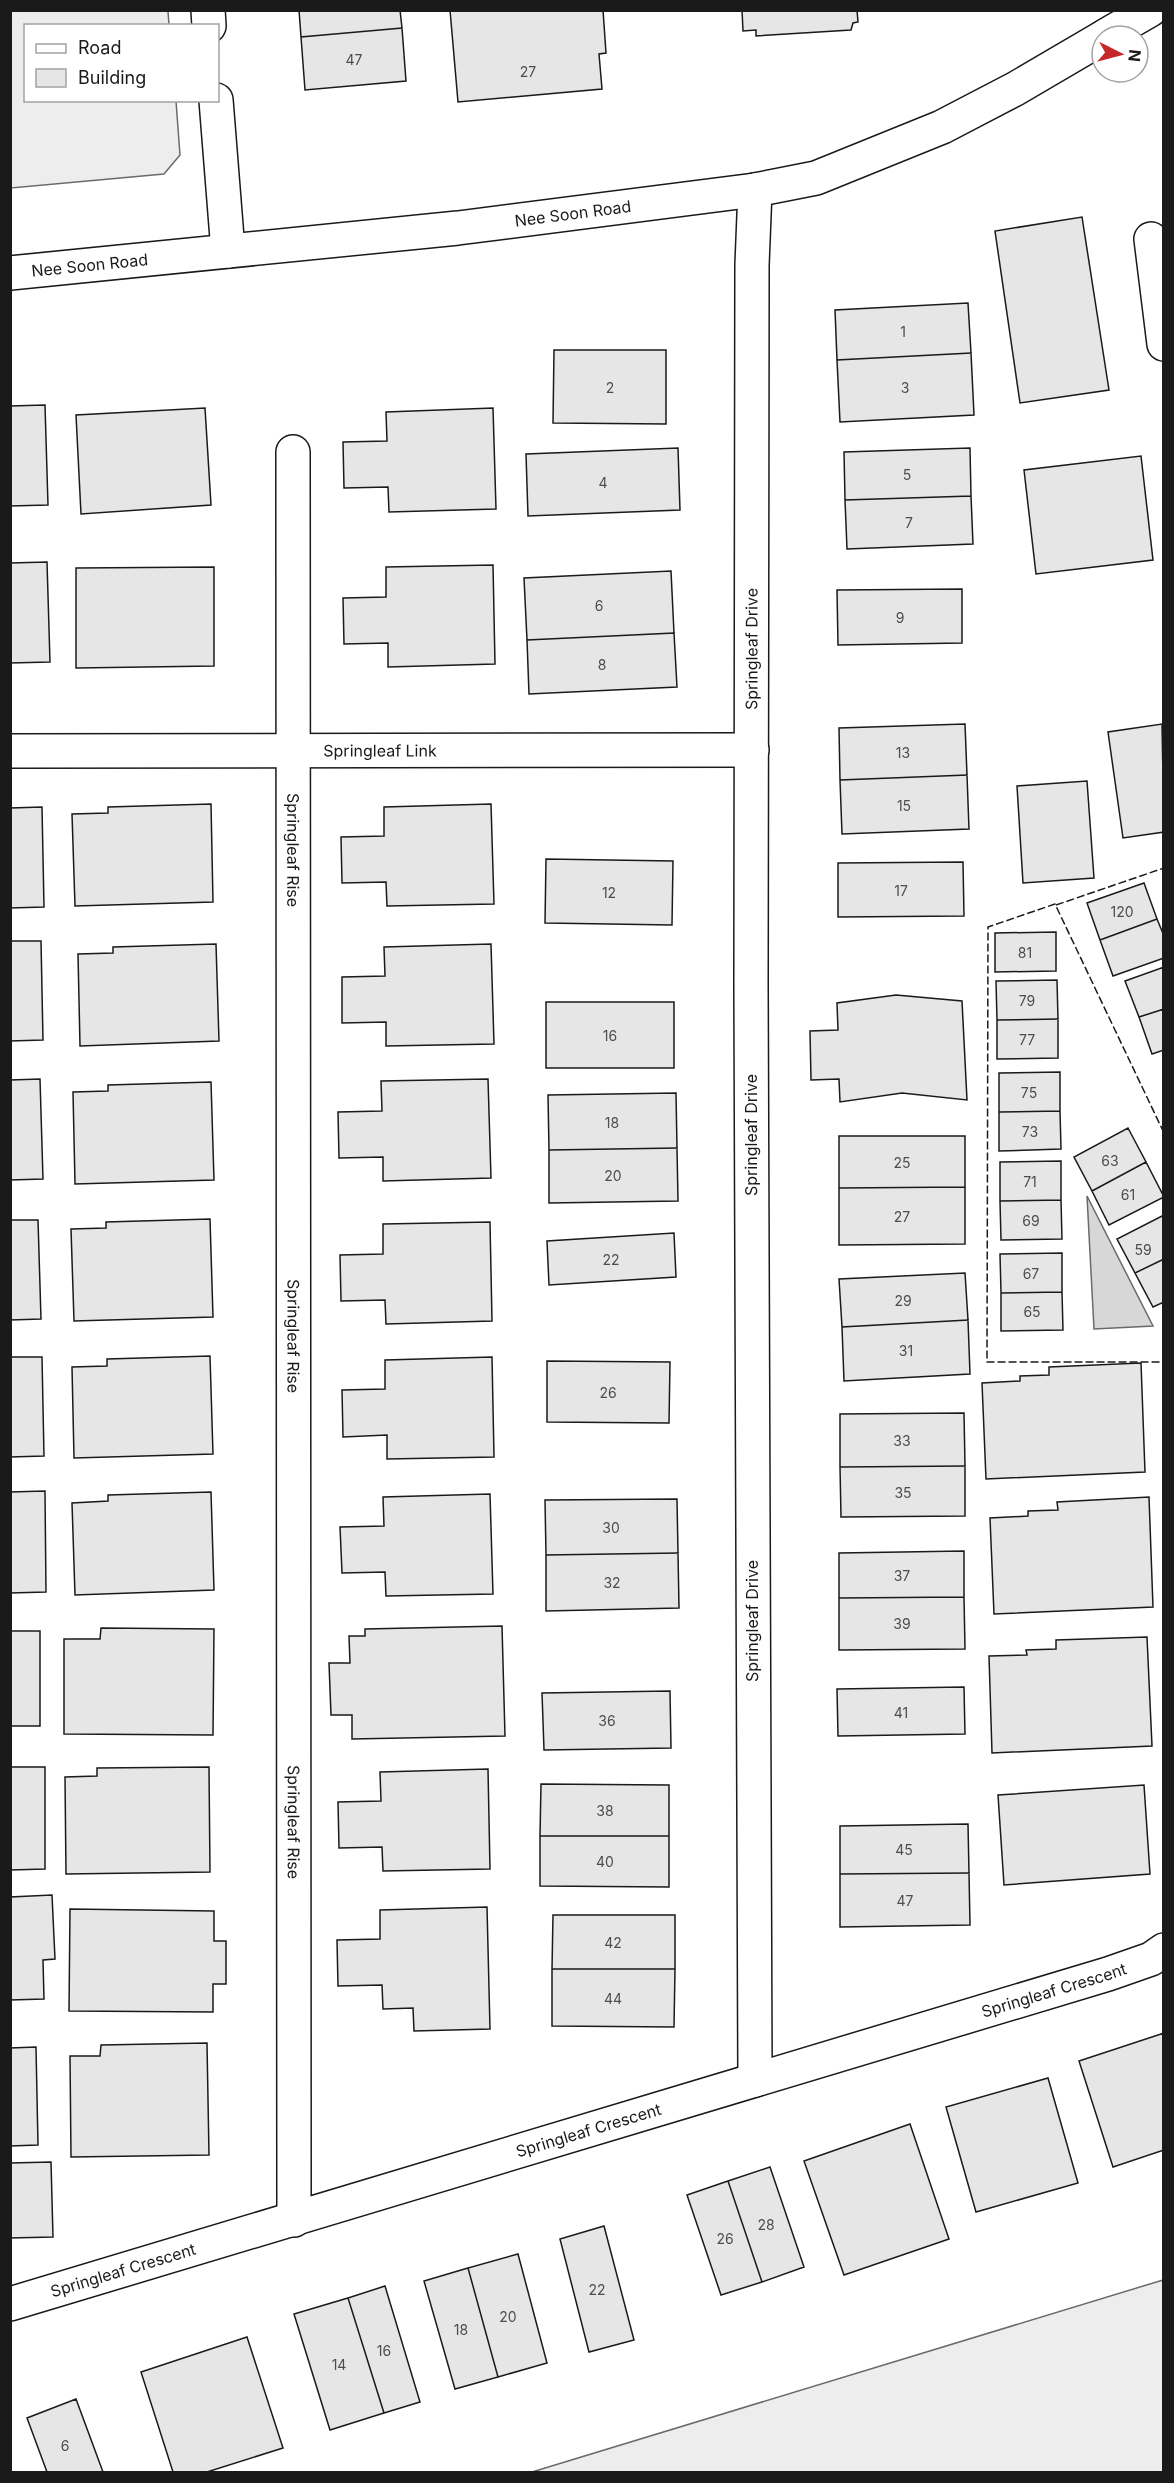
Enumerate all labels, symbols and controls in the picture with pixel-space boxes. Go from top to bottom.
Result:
legend [24,24,219,102]
north arrow [1090,24,1150,84]
text: Road [78,37,121,58]
text: N [1124,48,1146,63]
house number: 47 [346,51,363,68]
house number: 27 [520,63,536,80]
text: Building [78,67,146,88]
street label: Nee Soon Road [513,196,632,231]
street label: Nee Soon Road [30,249,149,281]
house number: 1 [900,323,906,340]
house number: 2 [606,379,614,396]
house number: 3 [901,379,909,396]
house number: 5 [903,466,911,483]
house number: 4 [598,474,608,491]
house number: 7 [905,514,913,531]
street label: Springleaf Drive [741,588,762,710]
house number: 6 [595,597,603,614]
house number: 9 [896,609,904,626]
house number: 8 [598,656,606,673]
street label: Springleaf Link [323,740,437,761]
house number: 13 [896,744,910,761]
street label: Springleaf Rise [283,793,303,907]
house number: 15 [897,797,911,814]
house number: 17 [894,882,908,899]
house number: 12 [602,884,616,901]
house number: 120 [1110,903,1134,920]
house number: 81 [1018,944,1032,961]
house number: 79 [1019,992,1035,1009]
house number: 16 [603,1027,617,1044]
house number: 77 [1019,1031,1035,1048]
street label: Springleaf Drive [741,1074,761,1196]
house number: 75 [1021,1084,1037,1101]
house number: 18 [605,1114,619,1131]
house number: 73 [1022,1123,1038,1140]
house number: 63 [1101,1152,1119,1169]
house number: 25 [893,1154,911,1171]
house number: 20 [604,1167,622,1184]
house number: 71 [1023,1173,1037,1190]
house number: 61 [1121,1186,1135,1203]
house number: 27 [894,1208,910,1225]
house number: 69 [1022,1212,1040,1229]
house number: 59 [1134,1241,1152,1258]
house number: 22 [602,1251,620,1268]
house number: 67 [1023,1265,1039,1282]
street label: Springleaf Rise [283,1279,304,1393]
house number: 29 [894,1292,912,1309]
house number: 65 [1023,1303,1041,1320]
house number: 31 [899,1342,913,1359]
house number: 26 [599,1384,617,1401]
house number: 33 [893,1432,911,1449]
house number: 35 [894,1484,912,1501]
house number: 30 [602,1519,620,1536]
street label: Springleaf Drive [742,1560,762,1682]
house number: 37 [894,1567,910,1584]
house number: 32 [603,1574,621,1591]
house number: 39 [893,1615,911,1632]
house number: 41 [894,1704,908,1721]
house number: 36 [598,1712,616,1729]
street label: Springleaf Rise [284,1765,304,1879]
house number: 38 [596,1802,614,1819]
house number: 45 [895,1841,913,1858]
house number: 40 [596,1853,614,1870]
house number: 47 [897,1892,914,1909]
house number: 42 [604,1934,622,1951]
street label: Springleaf Crescent [979,1958,1129,2022]
house number: 44 [604,1990,622,2007]
street label: Springleaf Crescent [513,2099,663,2161]
house number: 28 [757,2216,775,2233]
house number: 26 [716,2230,734,2247]
street label: Springleaf Crescent [48,2239,198,2301]
house number: 22 [588,2281,606,2298]
house number: 20 [499,2308,517,2325]
house number: 18 [454,2321,468,2338]
house number: 16 [377,2342,391,2359]
house number: 14 [332,2356,346,2373]
house number: 6 [61,2437,69,2454]

